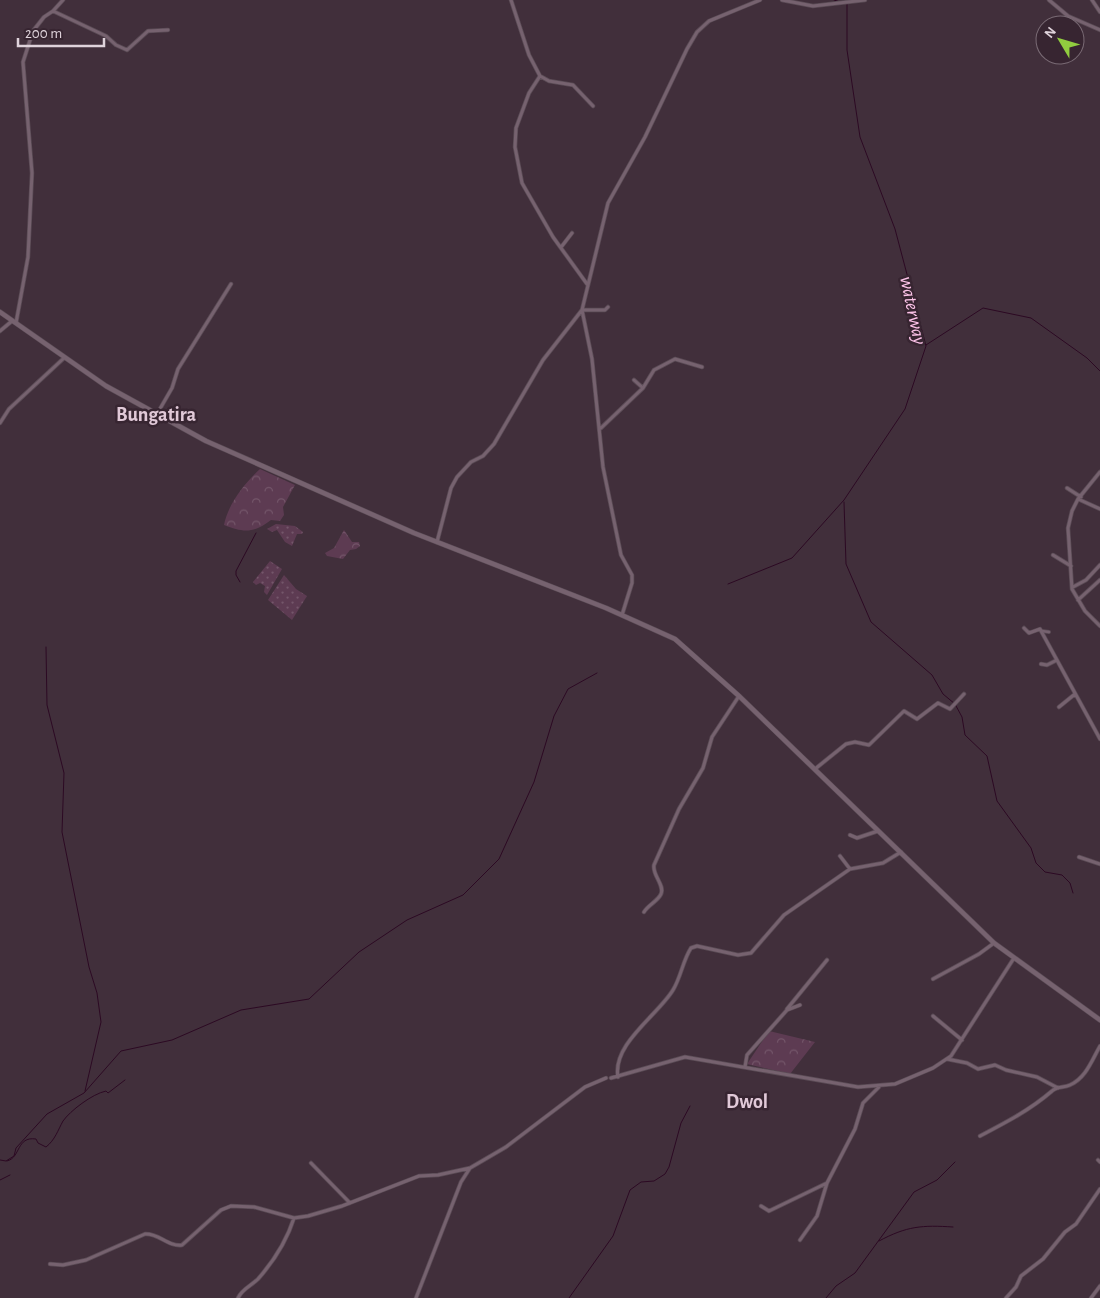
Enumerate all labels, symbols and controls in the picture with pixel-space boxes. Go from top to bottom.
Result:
scale bar [18,15,104,47]
north arrow [1035,15,1085,65]
text: N [1042,24,1059,41]
text: 200 m [25,26,62,41]
water label: waterway [896,274,929,346]
district label: Bungatira [116,405,196,425]
district label: Dwol [726,1092,768,1112]

